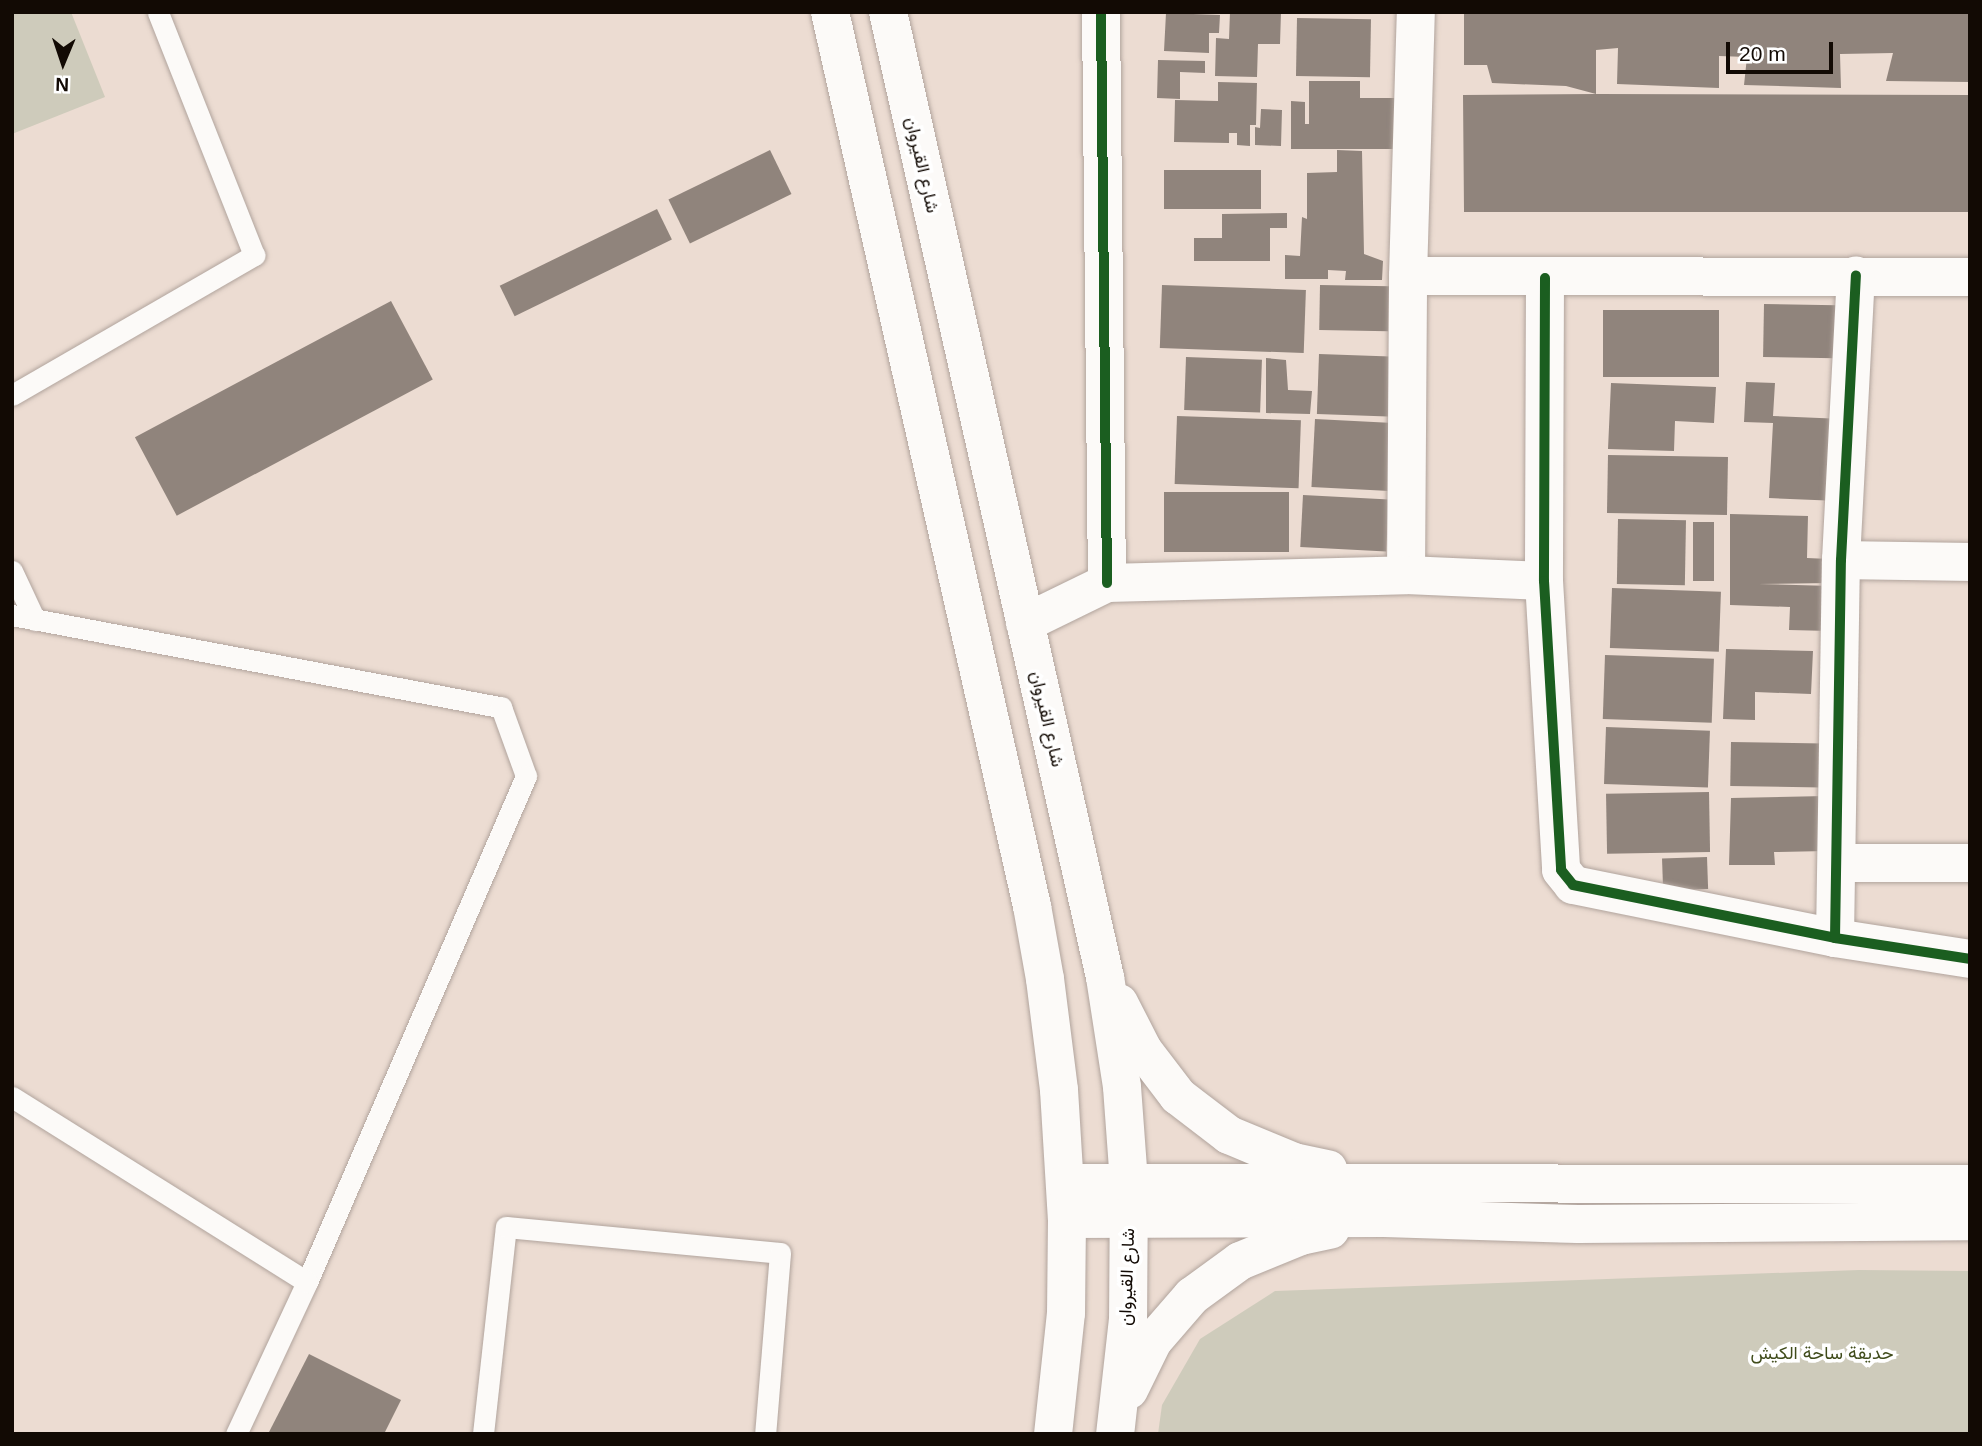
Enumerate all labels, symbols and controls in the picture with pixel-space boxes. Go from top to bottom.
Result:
north arrow [28,28,98,98]
scale bar [1730,28,1837,72]
text: 20 m [1739,42,1786,65]
text: N [55,74,69,95]
street label: شارع القيروان [900,115,944,215]
street label: شارع القيروان [1025,669,1069,769]
street label: شارع القيروان [1115,1228,1139,1326]
park label: حديقة ساحة الكيش [1750,1342,1894,1364]

